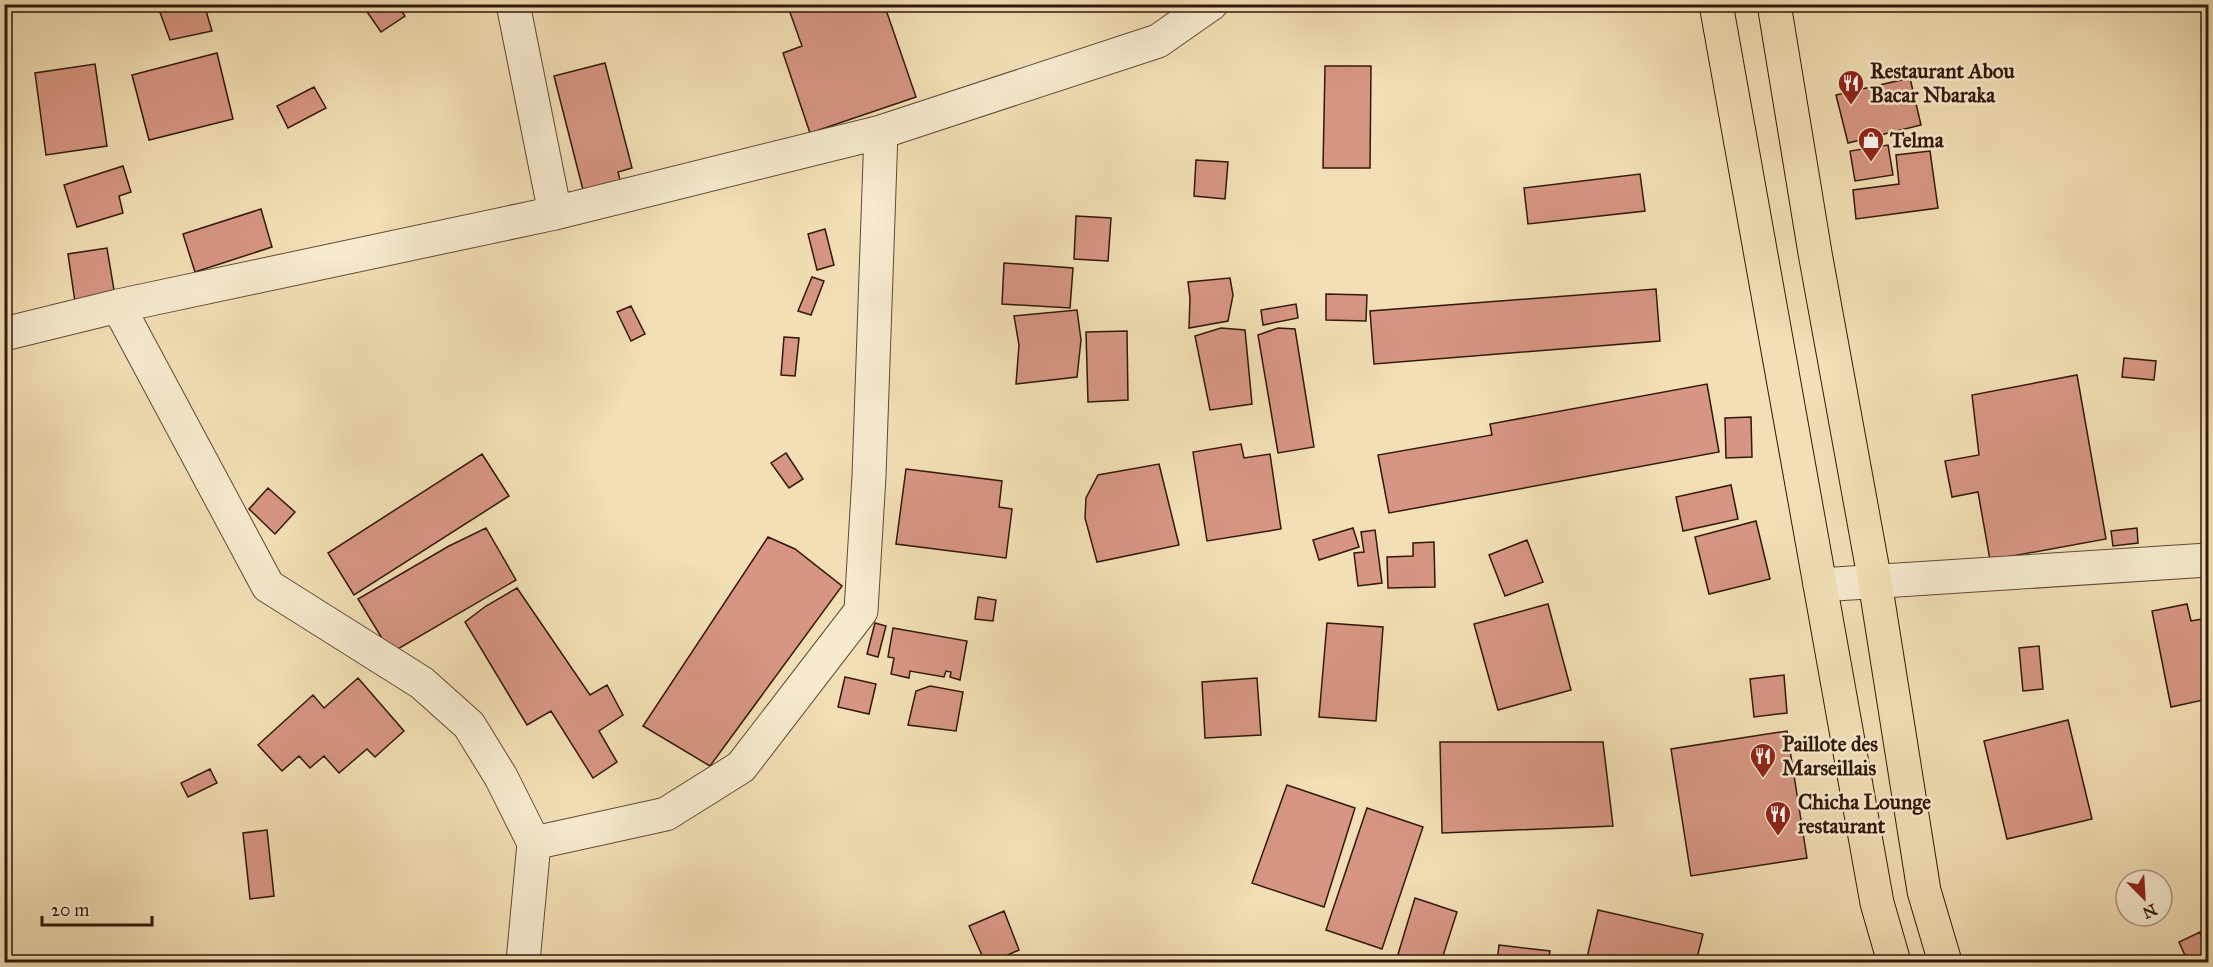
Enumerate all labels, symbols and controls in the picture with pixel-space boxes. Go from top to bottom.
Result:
place label: Restaurant Abou Bacar Nbaraka [1870,58,2016,108]
restaurant icon: Restaurant Abou Bacar Nbaraka [1836,68,1866,106]
shop icon: Telma [1856,125,1886,163]
place label: Telma [1889,127,1945,153]
place label: Paillote des Marseillais [1782,731,1878,781]
restaurant icon: Paillote des Marseillais [1748,741,1778,779]
place label: Chicha Lounge restaurant [1797,789,1931,839]
restaurant icon: Chicha Lounge restaurant [1763,799,1793,837]
north arrow [2114,868,2174,928]
scale bar [42,889,152,927]
text: 20 m [51,899,89,921]
text: N [2139,900,2160,923]

